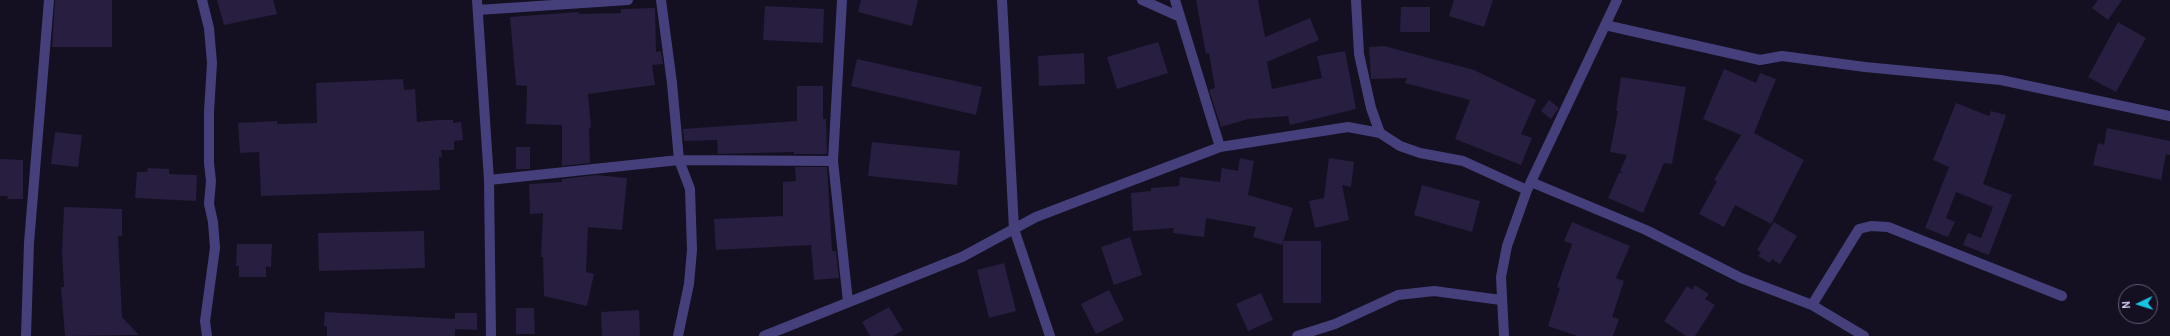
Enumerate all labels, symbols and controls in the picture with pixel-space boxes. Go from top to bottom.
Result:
north arrow [2118,284,2158,324]
text: N [2120,300,2133,309]

